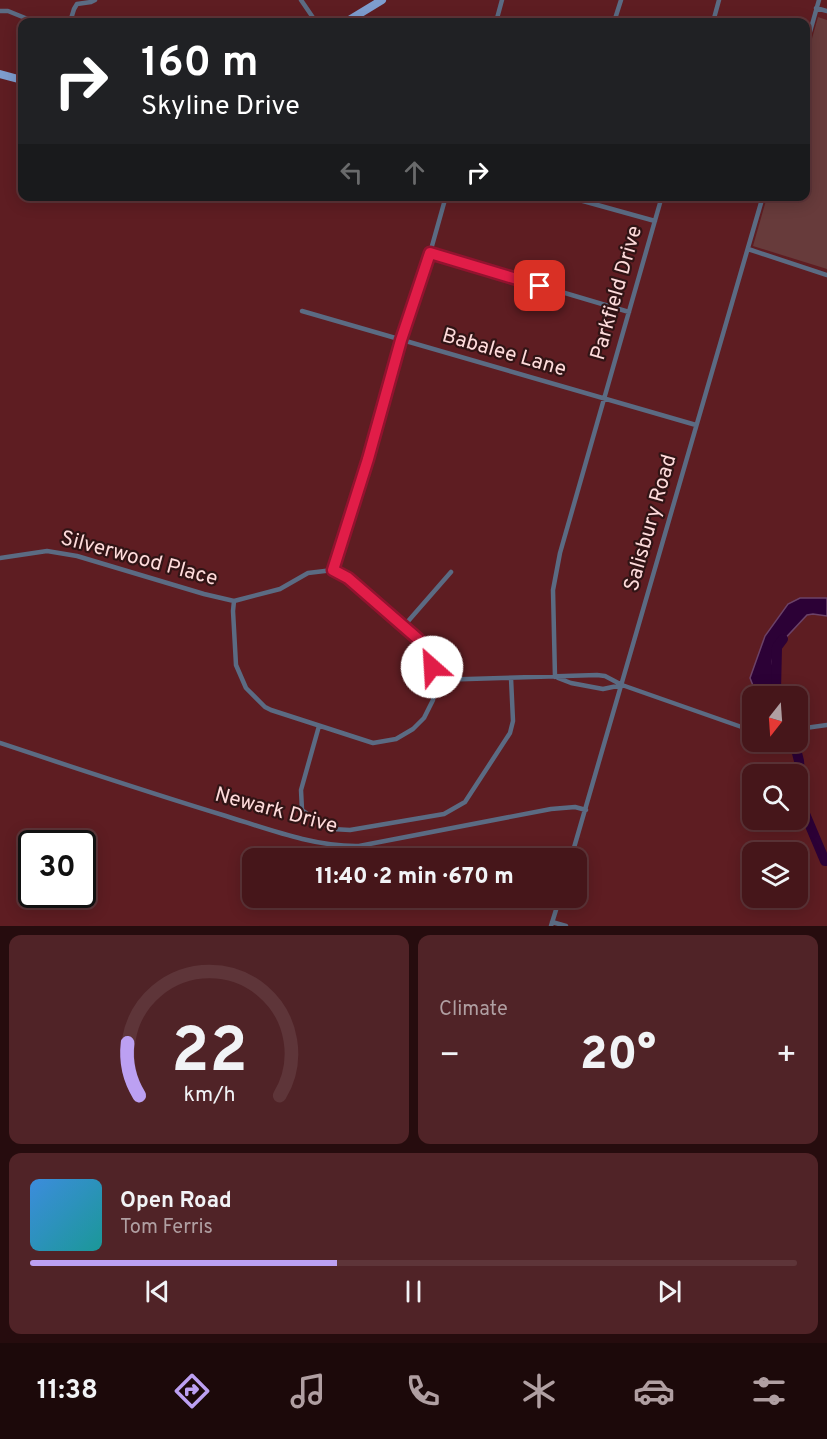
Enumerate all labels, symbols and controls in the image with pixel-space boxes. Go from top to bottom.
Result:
text: 160 m [141,38,259,91]
icon: right [42,42,120,120]
text: Skyline Drive [141,90,300,124]
icon: left [335,156,368,189]
icon: ahead [398,156,431,189]
icon: right [461,156,494,189]
street label: Parkfield Drive [585,223,649,363]
pin [514,260,565,311]
icon: arrive [523,269,556,302]
street label: Babalee Lane [439,322,569,384]
street label: Salisbury Road [619,451,683,595]
street label: Silverwood Place [58,525,220,593]
position arrow [400,635,464,699]
north arrow [742,686,808,752]
map controls [742,686,808,908]
button: search [742,764,808,830]
street label: Newark Drive [212,782,340,840]
speed limit sign: 30 [18,830,96,908]
button: layers [742,842,808,908]
text: 11:40 · 2 min · 670 m [315,864,514,891]
text: Climate [439,997,508,1023]
text: 22 [171,1015,247,1094]
text: 20° [580,1028,656,1085]
text: − [439,1036,460,1078]
text: + [776,1036,797,1078]
text: km/h [183,1083,235,1110]
text: Open Road [120,1188,232,1215]
text: Tom Ferris [120,1215,213,1241]
icon: previous [141,1275,174,1308]
icon: pause [397,1275,430,1308]
icon: next [653,1275,686,1308]
icon: directions [171,1370,213,1412]
icon: music [287,1370,329,1412]
icon: phone [402,1370,444,1412]
icon: climate [518,1370,560,1412]
icon: car [633,1370,675,1412]
icon: filters [748,1370,790,1412]
text: 11:38 [37,1374,98,1408]

